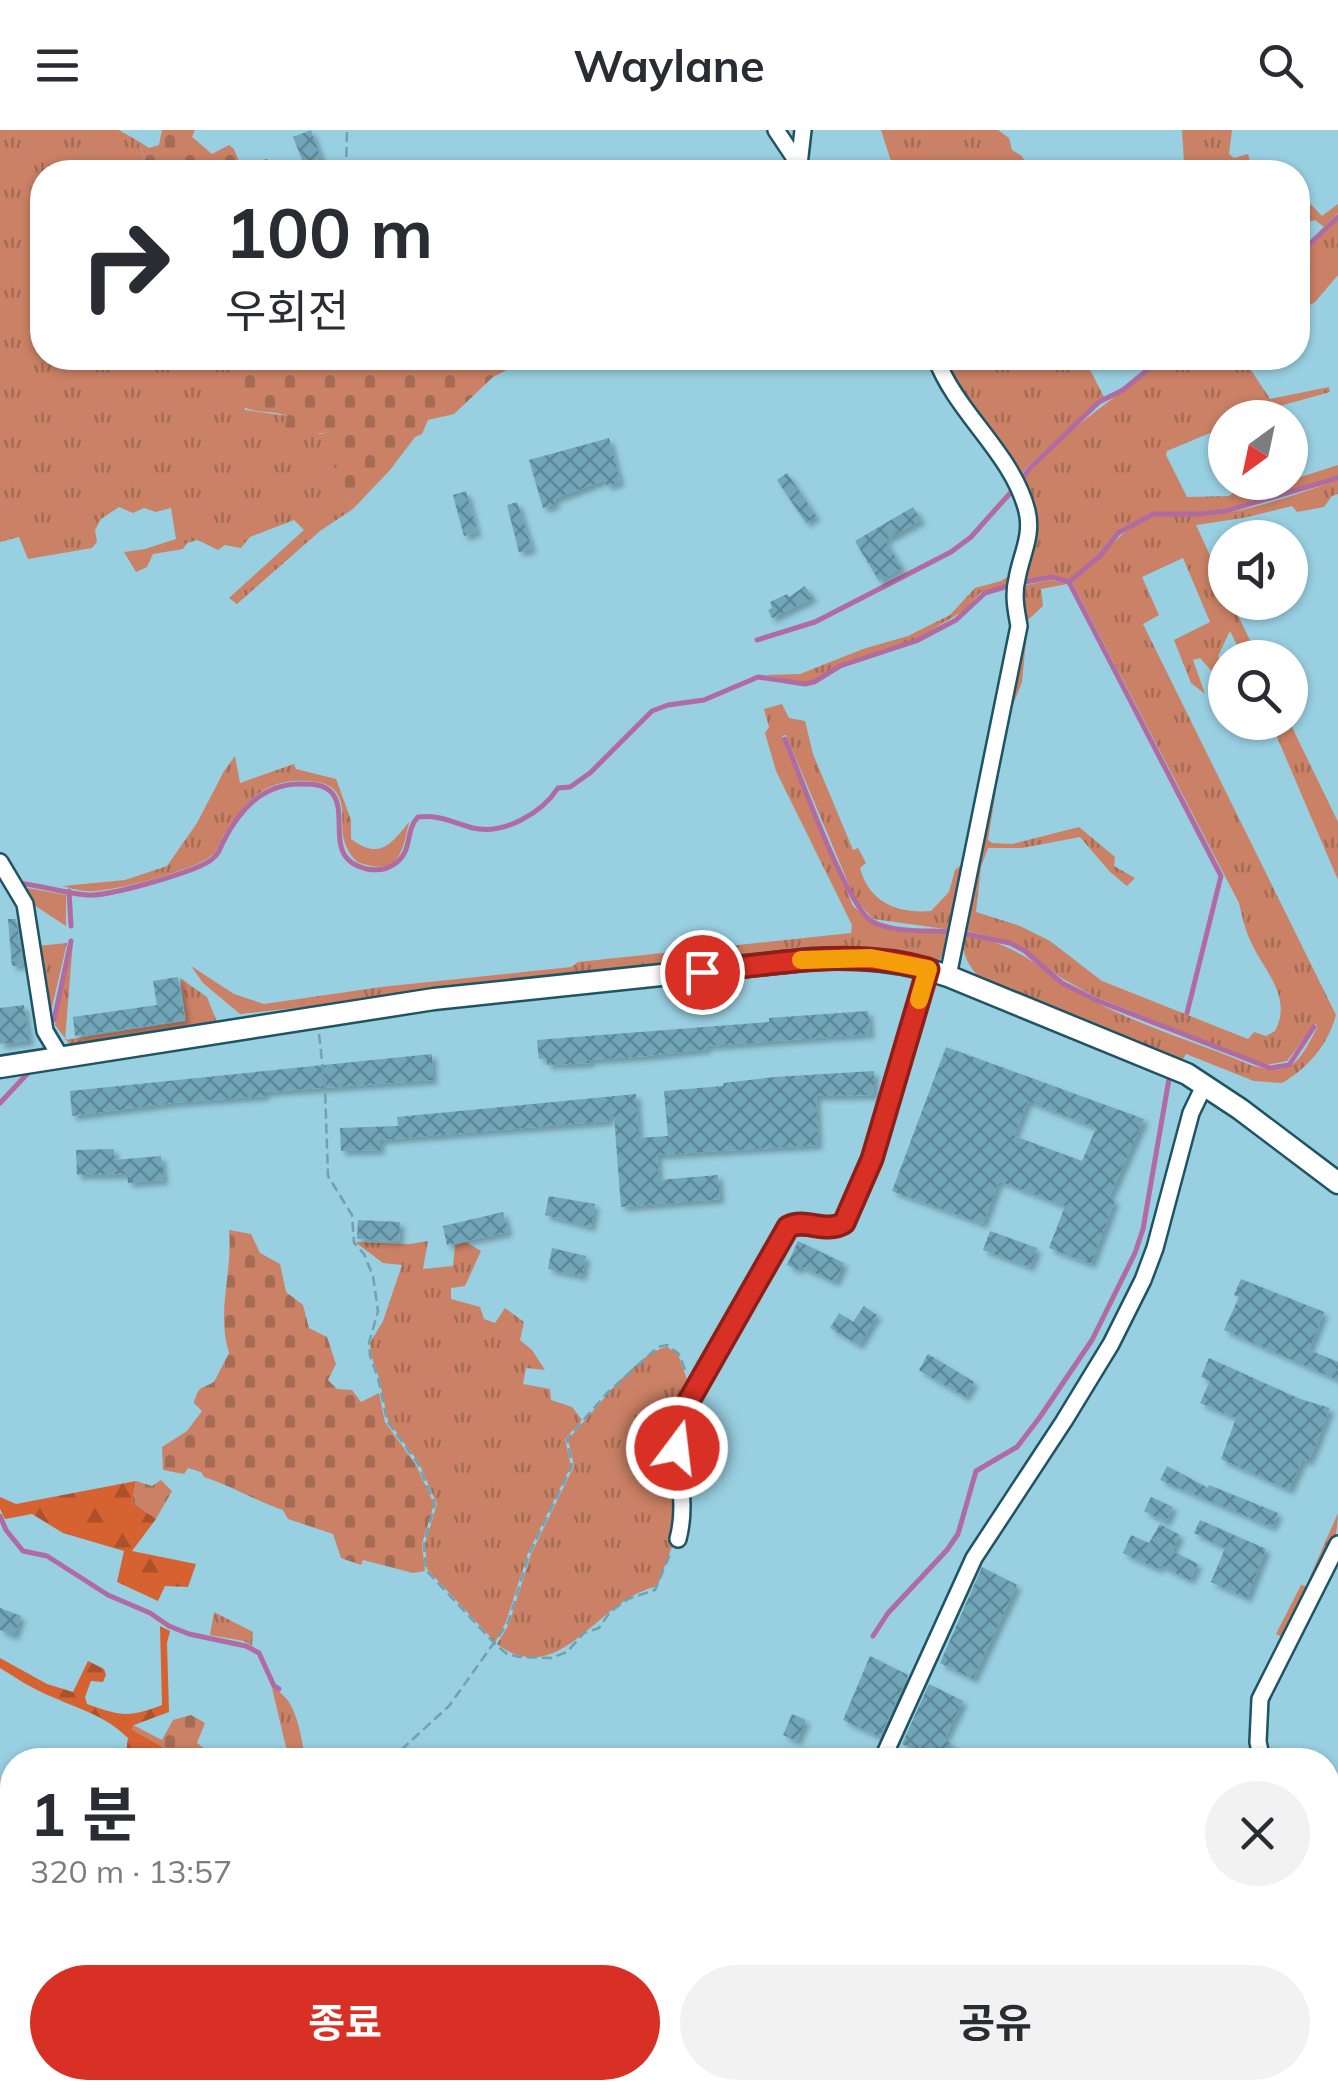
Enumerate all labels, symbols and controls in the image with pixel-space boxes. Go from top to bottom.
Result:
text: Waylane [573,37,765,93]
icon: menu [30,38,85,93]
icon: search [1253,38,1308,93]
text: 100 m [225,188,433,276]
icon: right [60,200,190,330]
text: 우회전 [225,282,349,338]
north arrow [1208,400,1308,500]
map controls [1208,400,1308,740]
button: sound [1208,520,1308,620]
button: search [1208,640,1308,740]
pin [660,930,745,1015]
icon: arrive [675,945,730,1000]
position arrow [625,1396,729,1500]
text: 1 분 [30,1776,138,1851]
button: close [1205,1781,1310,1886]
text: 320 m · 13:57 [30,1851,232,1891]
button: 종료 [30,1965,660,2080]
button: 공유 [680,1965,1310,2080]

